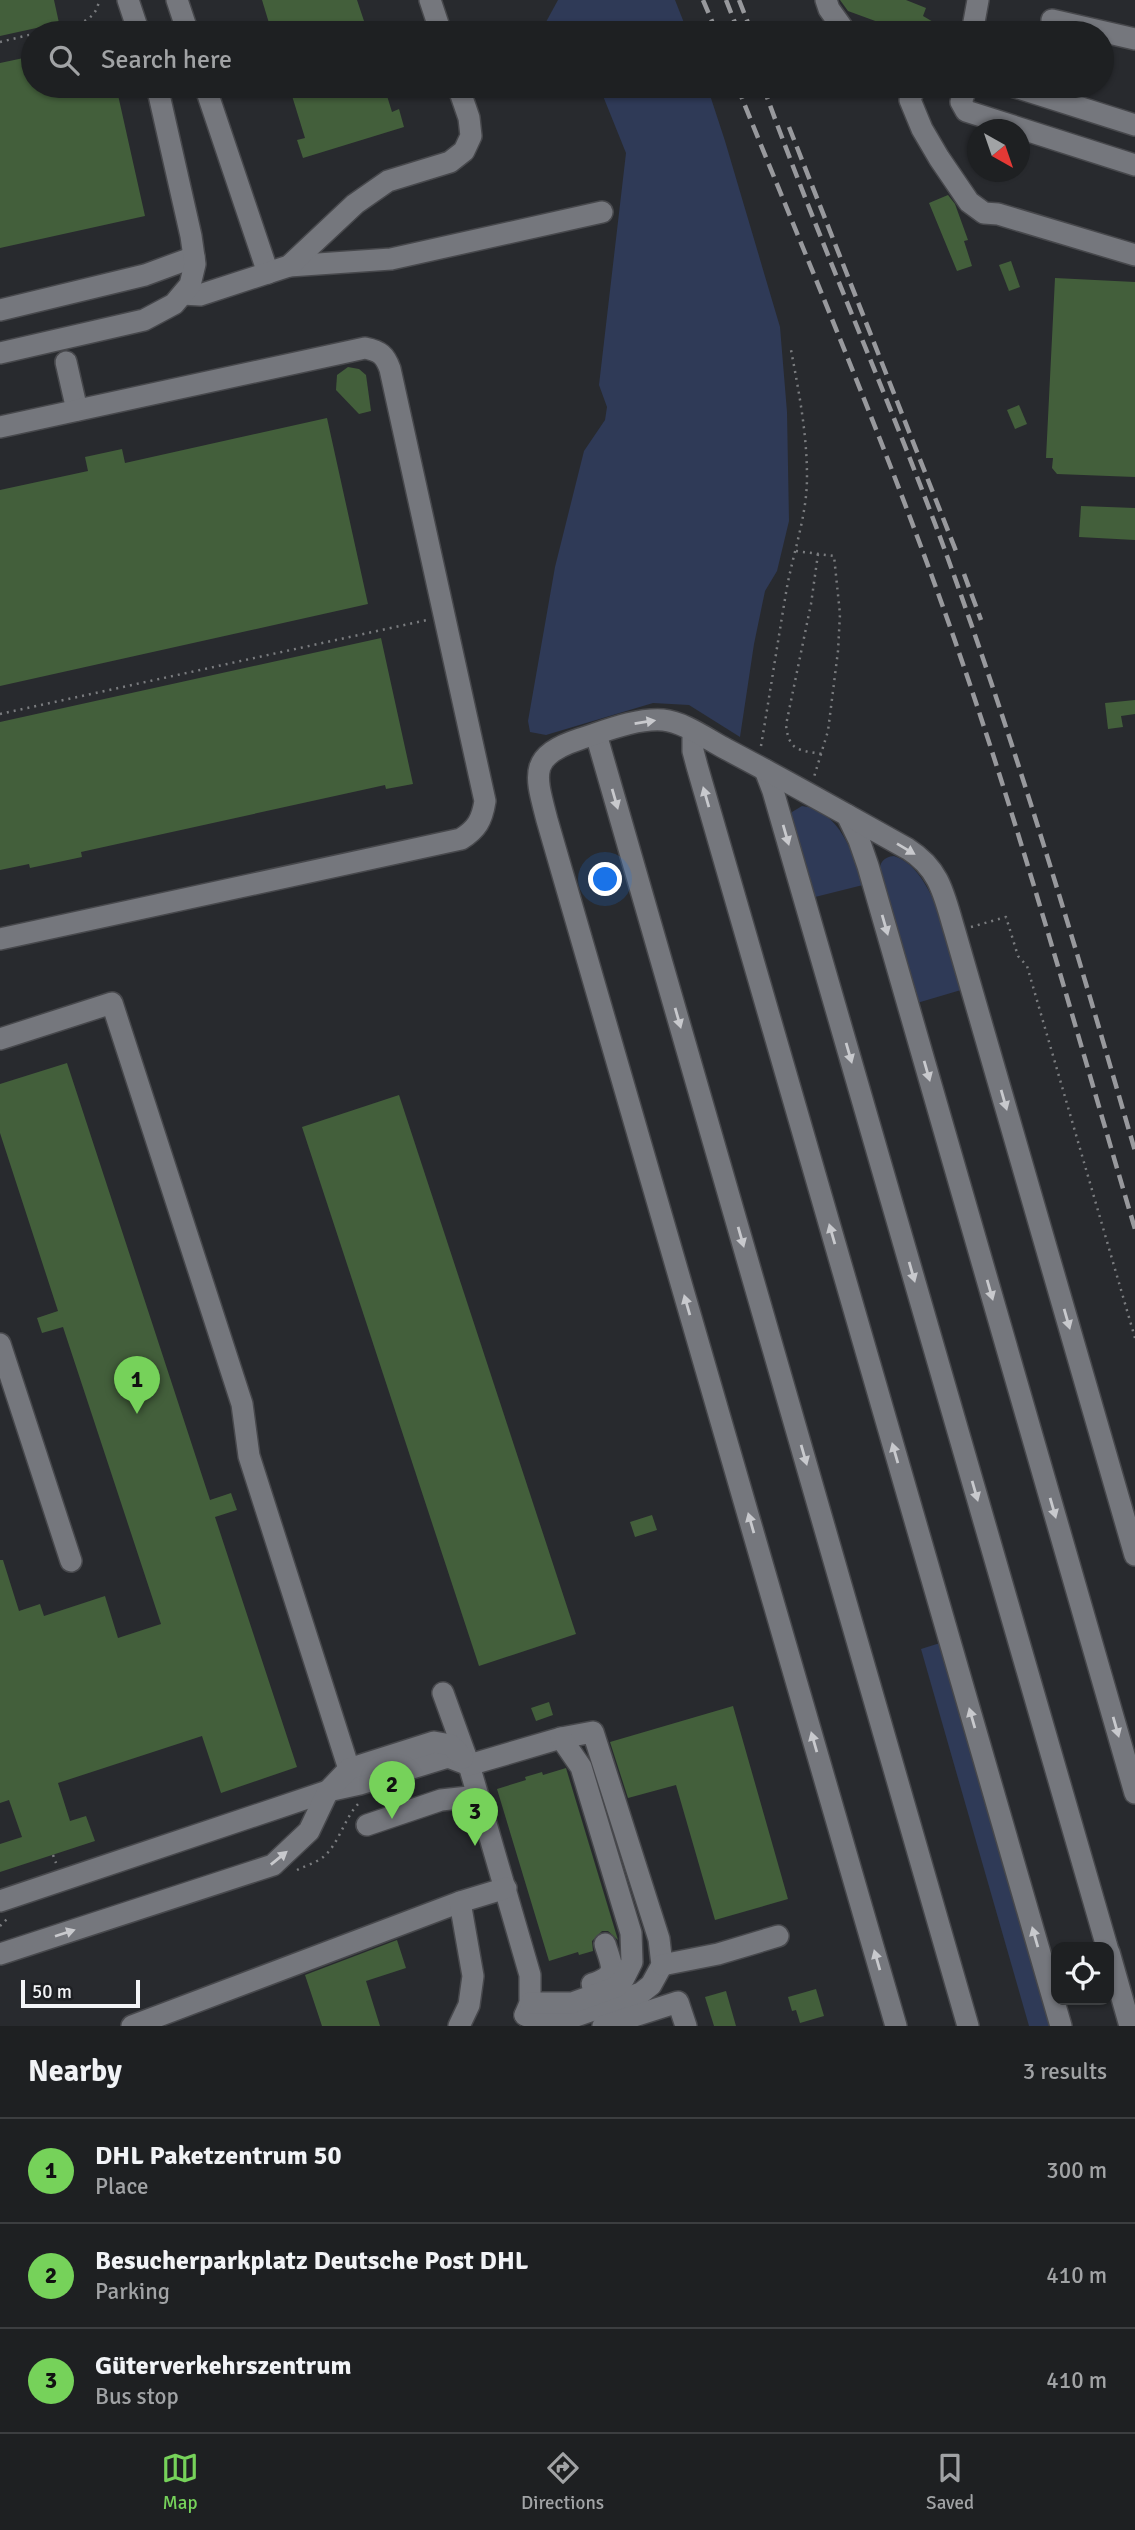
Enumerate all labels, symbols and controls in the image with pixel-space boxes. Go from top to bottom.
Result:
search box [21,21,1114,98]
icon: search [45,41,83,79]
text: Search here [101,44,232,76]
north arrow [967,119,1030,182]
one-way arrow [634,716,656,727]
one-way arrow [701,786,711,807]
one-way arrow [610,789,620,810]
one-way arrow [781,824,792,846]
one-way arrow [896,842,916,854]
your location [588,862,622,896]
one-way arrow [881,915,891,936]
one-way arrow [673,1008,683,1029]
one-way arrow [844,1043,855,1065]
one-way arrow [923,1061,933,1082]
one-way arrow [999,1090,1009,1111]
one-way arrow [827,1223,837,1244]
one-way arrow [736,1226,746,1247]
one-way arrow [908,1262,918,1283]
one-way arrow [986,1280,996,1301]
one-way arrow [682,1294,692,1315]
one-way arrow [1062,1309,1072,1330]
pin: 1 [114,1356,160,1414]
one-way arrow [890,1442,900,1463]
one-way arrow [799,1445,809,1466]
one-way arrow [971,1480,981,1501]
one-way arrow [1048,1498,1059,1520]
one-way arrow [745,1513,755,1534]
one-way arrow [966,1708,976,1729]
one-way arrow [1111,1716,1122,1738]
one-way arrow [808,1731,818,1752]
pin: 2 [369,1761,415,1819]
pin: 3 [452,1788,498,1846]
one-way arrow [270,1851,287,1866]
one-way arrow [1029,1926,1039,1947]
one-way arrow [54,1927,75,1938]
map controls [1051,1942,1114,2005]
button: locate [1051,1942,1114,2005]
one-way arrow [871,1949,882,1971]
scale bar [21,1977,140,2009]
text: 50 m [32,1980,72,2004]
text: Nearby [28,2053,122,2090]
text: 3 results [1023,2057,1107,2086]
text: DHL Paketzentrum 50 [95,2140,342,2172]
text: 1 [45,2156,57,2185]
text: 300 m [1046,2156,1107,2185]
text: Place [95,2172,149,2201]
text: Besucherparkplatz Deutsche Post DHL [95,2245,528,2277]
text: 2 [45,2261,57,2290]
text: 410 m [1046,2261,1107,2290]
text: Parking [95,2277,170,2306]
text: Güterverkehrszentrum [95,2350,351,2382]
text: 3 [45,2366,57,2395]
text: 410 m [1046,2366,1107,2395]
text: Bus stop [95,2382,179,2411]
tab: Map [161,2449,199,2515]
tab: Directions [521,2449,604,2515]
tab: Saved [926,2449,974,2515]

